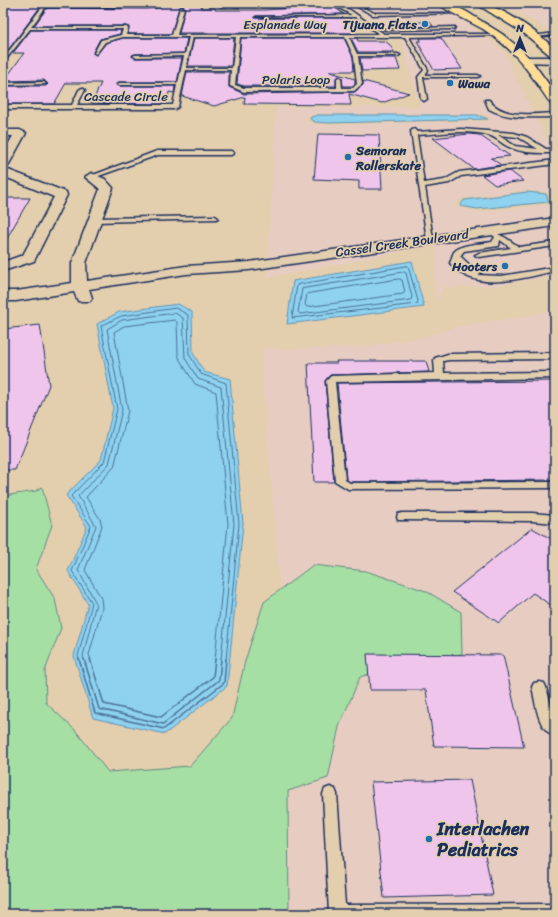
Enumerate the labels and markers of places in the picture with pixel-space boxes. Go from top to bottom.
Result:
place label: Tijuana Flats [343,13,418,36]
marker: Tijuana Flats [420,19,430,29]
place label: Wawa [458,72,491,95]
marker: Wawa [445,78,455,88]
place label: Semoran Rollerskate [355,139,422,177]
marker: Semoran Rollerskate [343,152,353,162]
place label: Hooters [451,255,498,278]
marker: Hooters [500,261,510,271]
place label: Interlachen Pediatrics [436,813,530,866]
marker: Interlachen Pediatrics [424,834,434,844]

